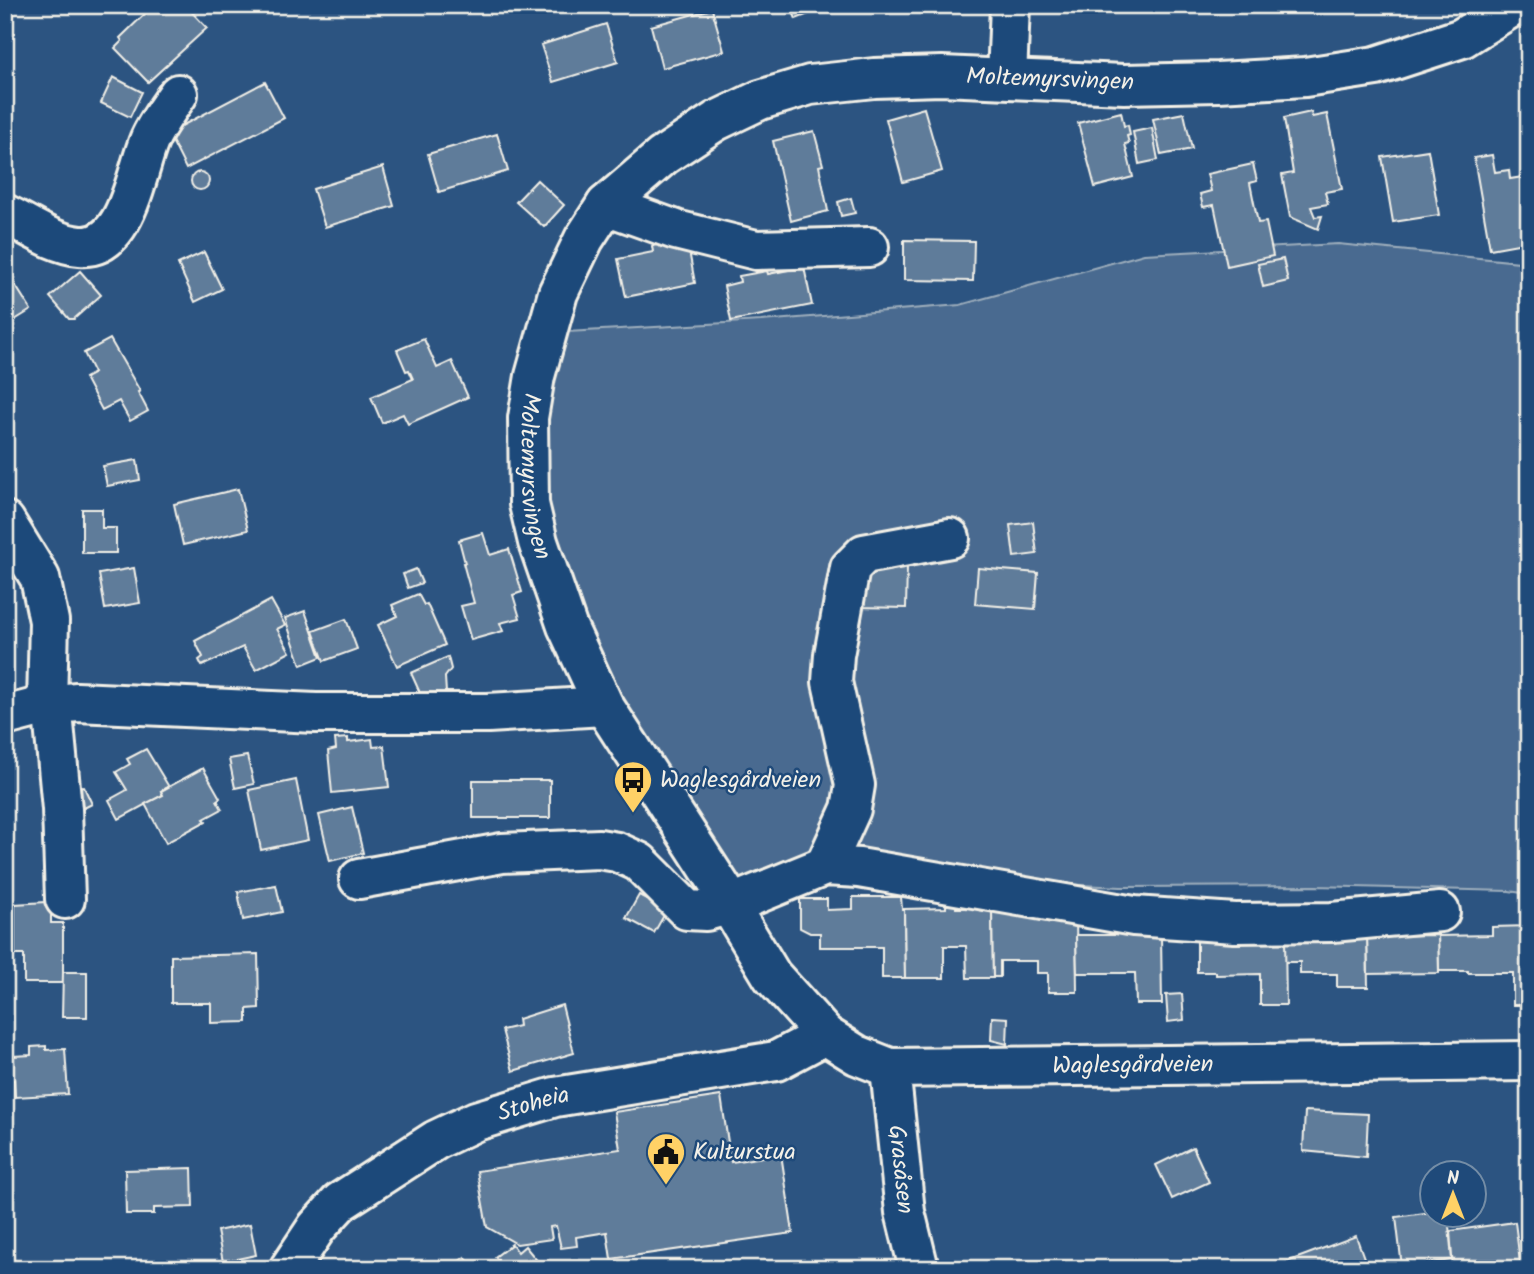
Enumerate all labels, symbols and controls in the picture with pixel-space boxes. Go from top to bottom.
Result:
street label: Moltemyrsvingen [965,58,1135,102]
street label: Moltemyrsvingen [508,390,562,565]
bus stop icon: Waglesgårdveien [612,759,654,814]
place label: Waglesgårdveien [660,761,821,800]
street label: Waglesgårdveien [1052,1045,1214,1086]
street label: Stoheia [493,1075,572,1133]
street label: Grasåsen [877,1123,925,1216]
public building icon: Kulturstua [645,1131,687,1186]
place label: Kulturstua [693,1133,796,1172]
north arrow [1418,1158,1488,1228]
text: N [1447,1164,1459,1194]

